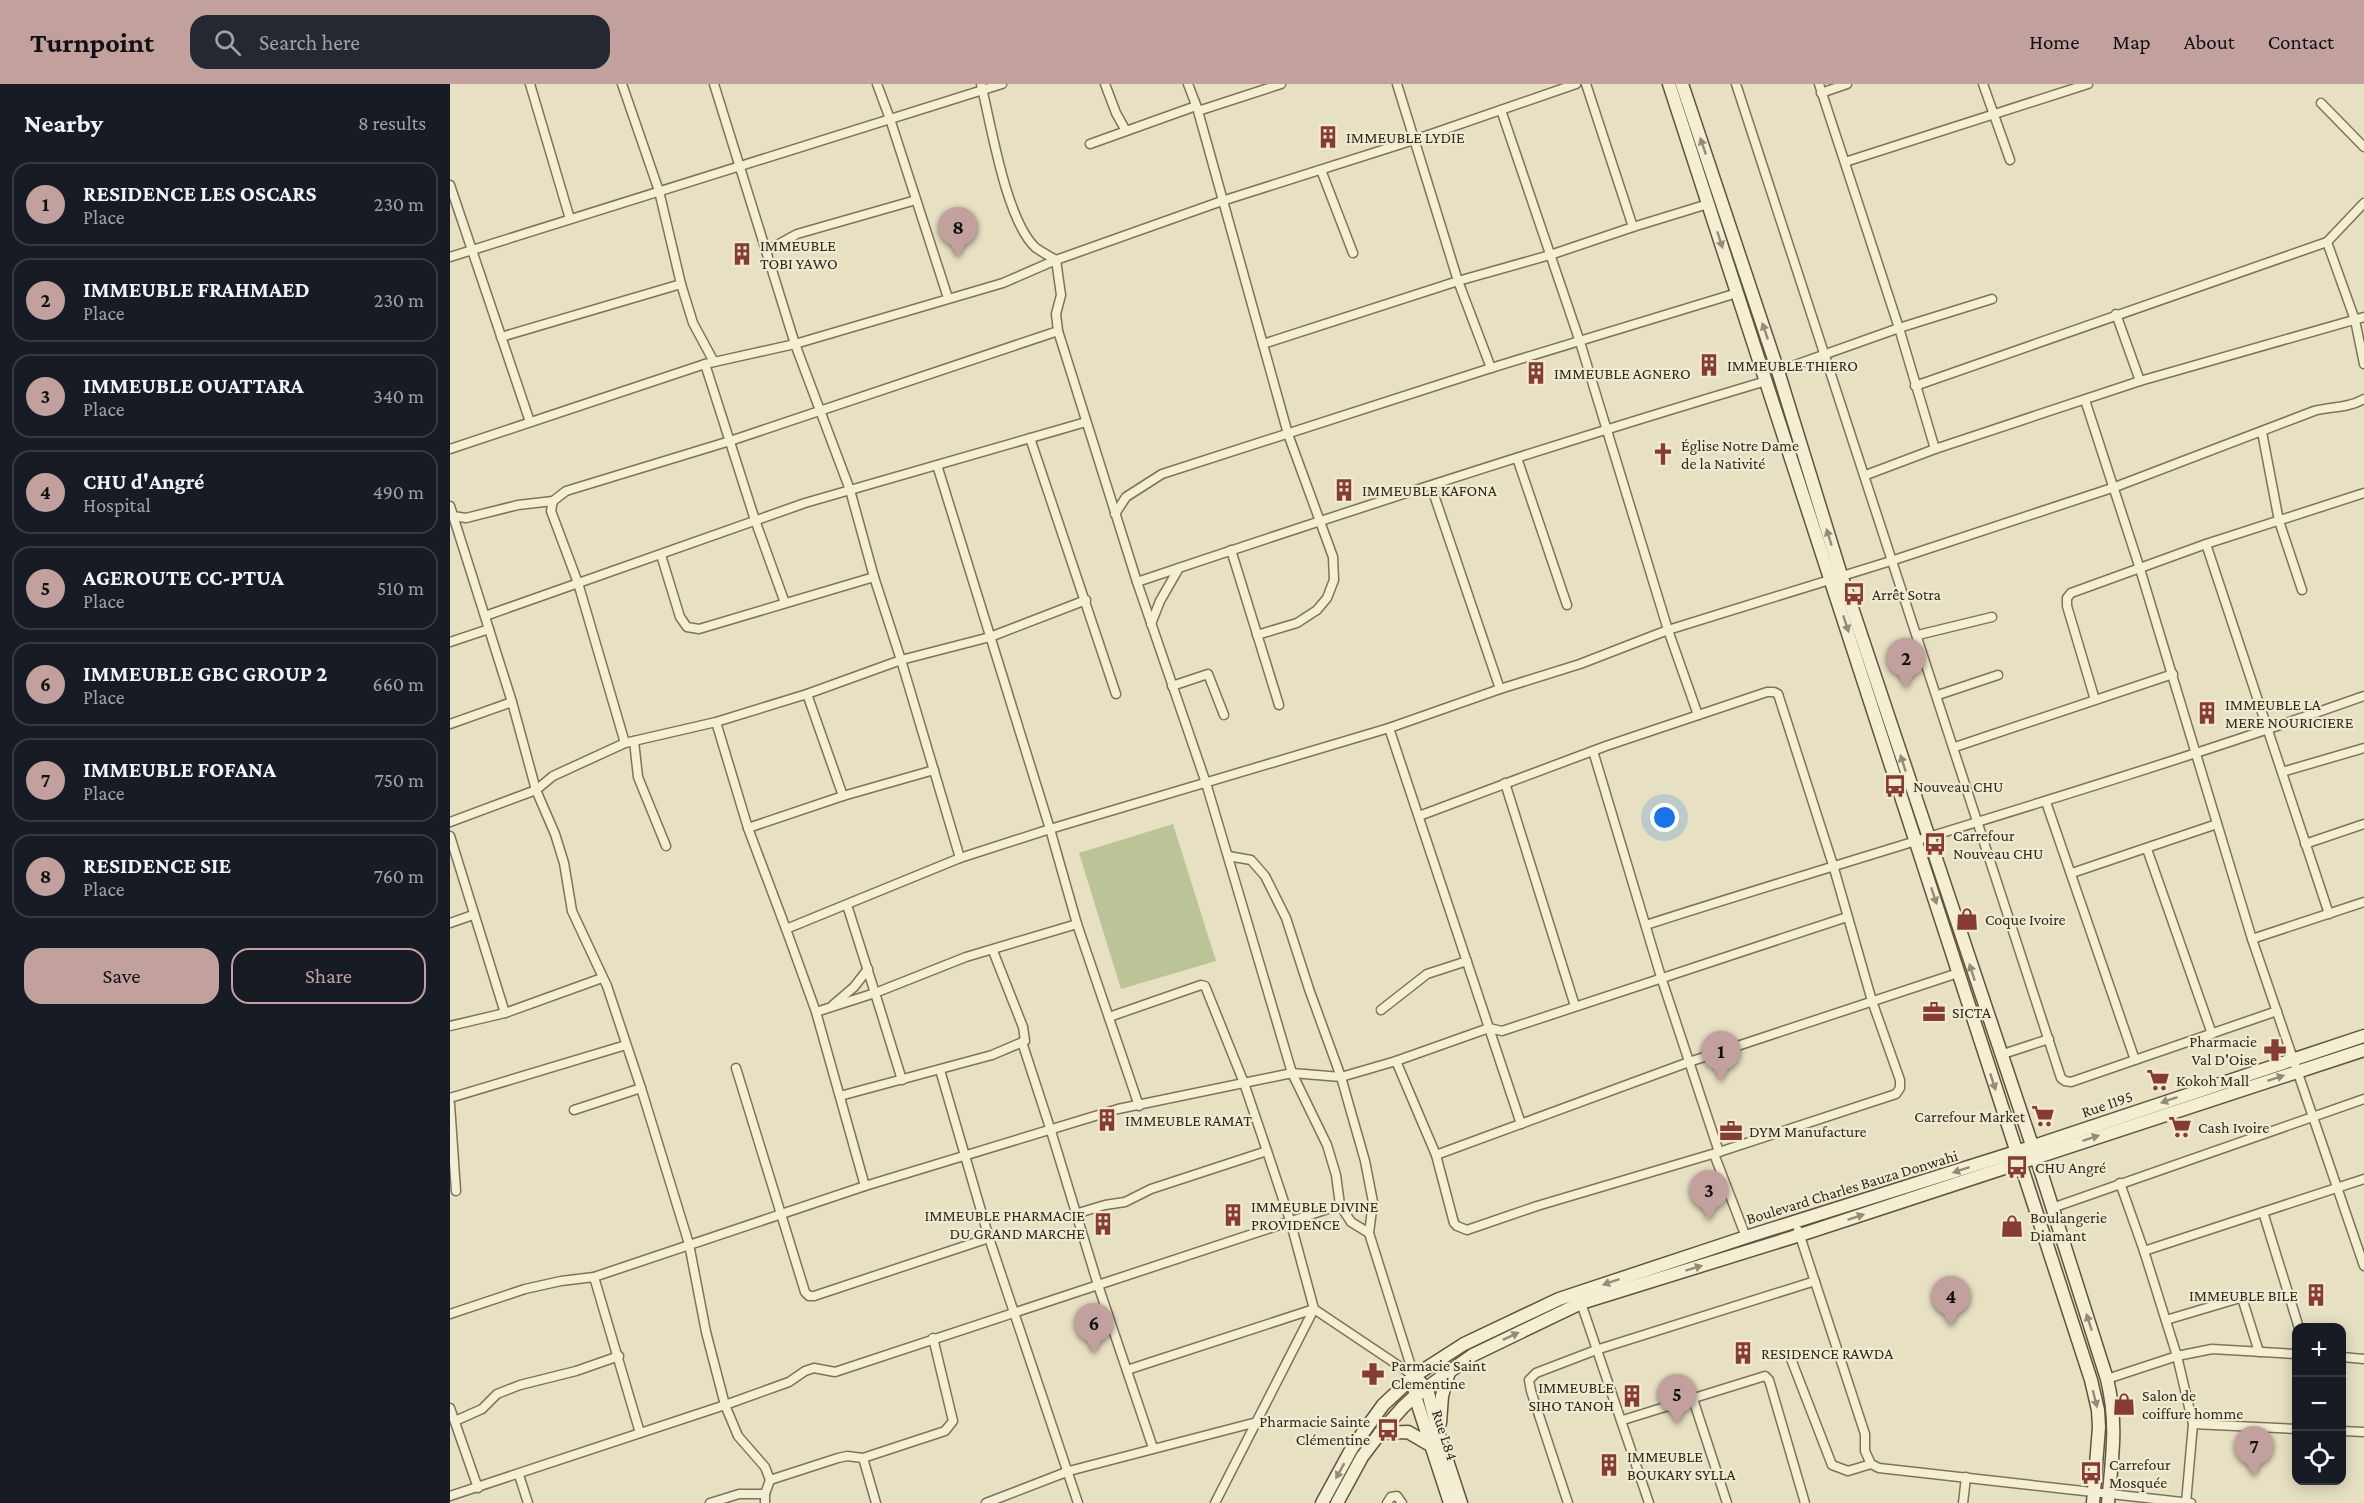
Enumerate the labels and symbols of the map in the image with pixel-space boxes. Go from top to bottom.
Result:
building icon: IMMEUBLE LYDIE [1315,124,1341,150]
place label: IMMEUBLE LYDIE [1346,129,1465,146]
one-way arrow [1698,137,1707,155]
pin: 8 [938,208,978,257]
one-way arrow [1716,231,1725,249]
place label: IMMEUBLE TOBI YAWO [760,237,838,272]
building icon: IMMEUBLE TOBI YAWO [729,241,755,267]
one-way arrow [1760,322,1769,340]
building icon: IMMEUBLE THIERO [1696,352,1722,378]
place label: IMMEUBLE THIERO [1727,357,1858,374]
building icon: IMMEUBLE AGNERO [1523,360,1549,386]
place label: IMMEUBLE AGNERO [1554,365,1691,382]
place label: Église Notre Dame de la Nativité [1681,437,1799,472]
church icon: Église Notre Dame de la Nativité [1650,441,1676,467]
building icon: IMMEUBLE KAFONA [1331,477,1357,503]
place label: IMMEUBLE KAFONA [1362,482,1498,499]
one-way arrow [1824,528,1833,546]
bus stop icon: Arrêt Sotra [1841,581,1867,607]
place label: Arrêt Sotra [1872,586,1942,603]
one-way arrow [1841,615,1851,633]
pin: 2 [1886,638,1926,688]
place label: IMMEUBLE LA MERE NOURICIERE [2225,696,2354,731]
building icon: IMMEUBLE LA MERE NOURICIERE [2194,700,2220,726]
one-way arrow [1897,754,1907,772]
bus stop icon: Nouveau CHU [1882,773,1908,799]
place label: Nouveau CHU [1913,778,2003,795]
your location [1650,803,1679,832]
place label: Carrefour Nouveau CHU [1953,827,2043,862]
bus stop icon: Carrefour Nouveau CHU [1922,831,1948,857]
one-way arrow [1929,887,1939,905]
shop icon: Coque Ivoire [1954,906,1980,932]
place label: Coque Ivoire [1985,911,2066,929]
one-way arrow [1967,963,1976,981]
office icon: SICTA [1921,999,1947,1025]
place label: SICTA [1952,1004,1992,1021]
pin: 1 [1702,1032,1740,1081]
place label: Pharmacie Val D'Oise [2189,1033,2257,1068]
pharmacy icon: Pharmacie Val D'Oise [2262,1037,2288,1063]
supermarket icon: Kokoh Mall [2145,1067,2171,1093]
place label: Kokoh Mall [2176,1072,2249,1089]
one-way arrow [1989,1073,1999,1091]
one-way arrow [2267,1073,2285,1083]
street label: Rue I195 [2079,1087,2135,1121]
one-way arrow [2160,1096,2178,1106]
supermarket icon: Carrefour Market [2030,1103,2056,1129]
building icon: IMMEUBLE RAMAT [1094,1107,1120,1133]
place label: Carrefour Market [1914,1108,2026,1125]
place label: IMMEUBLE RAMAT [1125,1112,1252,1129]
supermarket icon: Cash Ivoire [2167,1114,2193,1140]
office icon: DYM Manufacture [1718,1118,1744,1144]
place label: Cash Ivoire [2198,1119,2269,1136]
place label: DYM Manufacture [1749,1123,1867,1140]
one-way arrow [2082,1133,2100,1143]
street label: Boulevard Charles Bauza Donwahi [1744,1147,1960,1227]
bus stop icon: CHU Angré [2004,1154,2030,1180]
place label: CHU Angré [2035,1159,2106,1177]
one-way arrow [1952,1166,1970,1175]
pin: 3 [1690,1170,1728,1220]
place label: IMMEUBLE DIVINE PROVIDENCE [1251,1198,1379,1233]
building icon: IMMEUBLE DIVINE PROVIDENCE [1220,1202,1246,1228]
place label: IMMEUBLE PHARMACIE DU GRAND MARCHE [924,1207,1085,1242]
place label: Boulangerie Diamant [2030,1209,2107,1244]
building icon: IMMEUBLE PHARMACIE DU GRAND MARCHE [1090,1211,1116,1237]
one-way arrow [1847,1211,1865,1221]
shop icon: Boulangerie Diamant [1999,1213,2025,1239]
one-way arrow [1685,1263,1703,1272]
pin: 4 [1932,1276,1970,1326]
one-way arrow [1601,1278,1619,1288]
building icon: IMMEUBLE BILE [2303,1282,2329,1308]
place label: IMMEUBLE BILE [2189,1287,2298,1304]
pin: 6 [1074,1304,1114,1353]
one-way arrow [2084,1313,2093,1331]
one-way arrow [1503,1331,1520,1340]
building icon: RESIDENCE RAWDA [1730,1340,1756,1366]
place label: RESIDENCE RAWDA [1761,1345,1894,1362]
place label: Parmacie Saint Clementine [1391,1357,1487,1392]
pharmacy icon: Parmacie Saint Clementine [1360,1361,1386,1387]
pin: 5 [1658,1374,1696,1424]
place label: IMMEUBLE SIHO TANOH [1528,1379,1614,1414]
building icon: IMMEUBLE SIHO TANOH [1619,1383,1645,1409]
place label: Salon de coiffure homme [2142,1387,2243,1422]
one-way arrow [2091,1390,2101,1408]
shop icon: Salon de coiffure homme [2111,1391,2137,1417]
street label: Rue L84 [1429,1408,1461,1462]
place label: Pharmacie Sainte Clémentine [1259,1413,1370,1448]
bus stop icon: Pharmacie Sainte Clémentine [1375,1417,1401,1443]
pin: 7 [2234,1426,2274,1476]
place label: IMMEUBLE BOUKARY SYLLA [1627,1448,1736,1483]
building icon: IMMEUBLE BOUKARY SYLLA [1596,1452,1622,1478]
place label: Carrefour Mosquée [2109,1456,2171,1492]
bus stop icon: Carrefour Mosquée [2078,1460,2104,1486]
one-way arrow [1335,1462,1345,1479]

